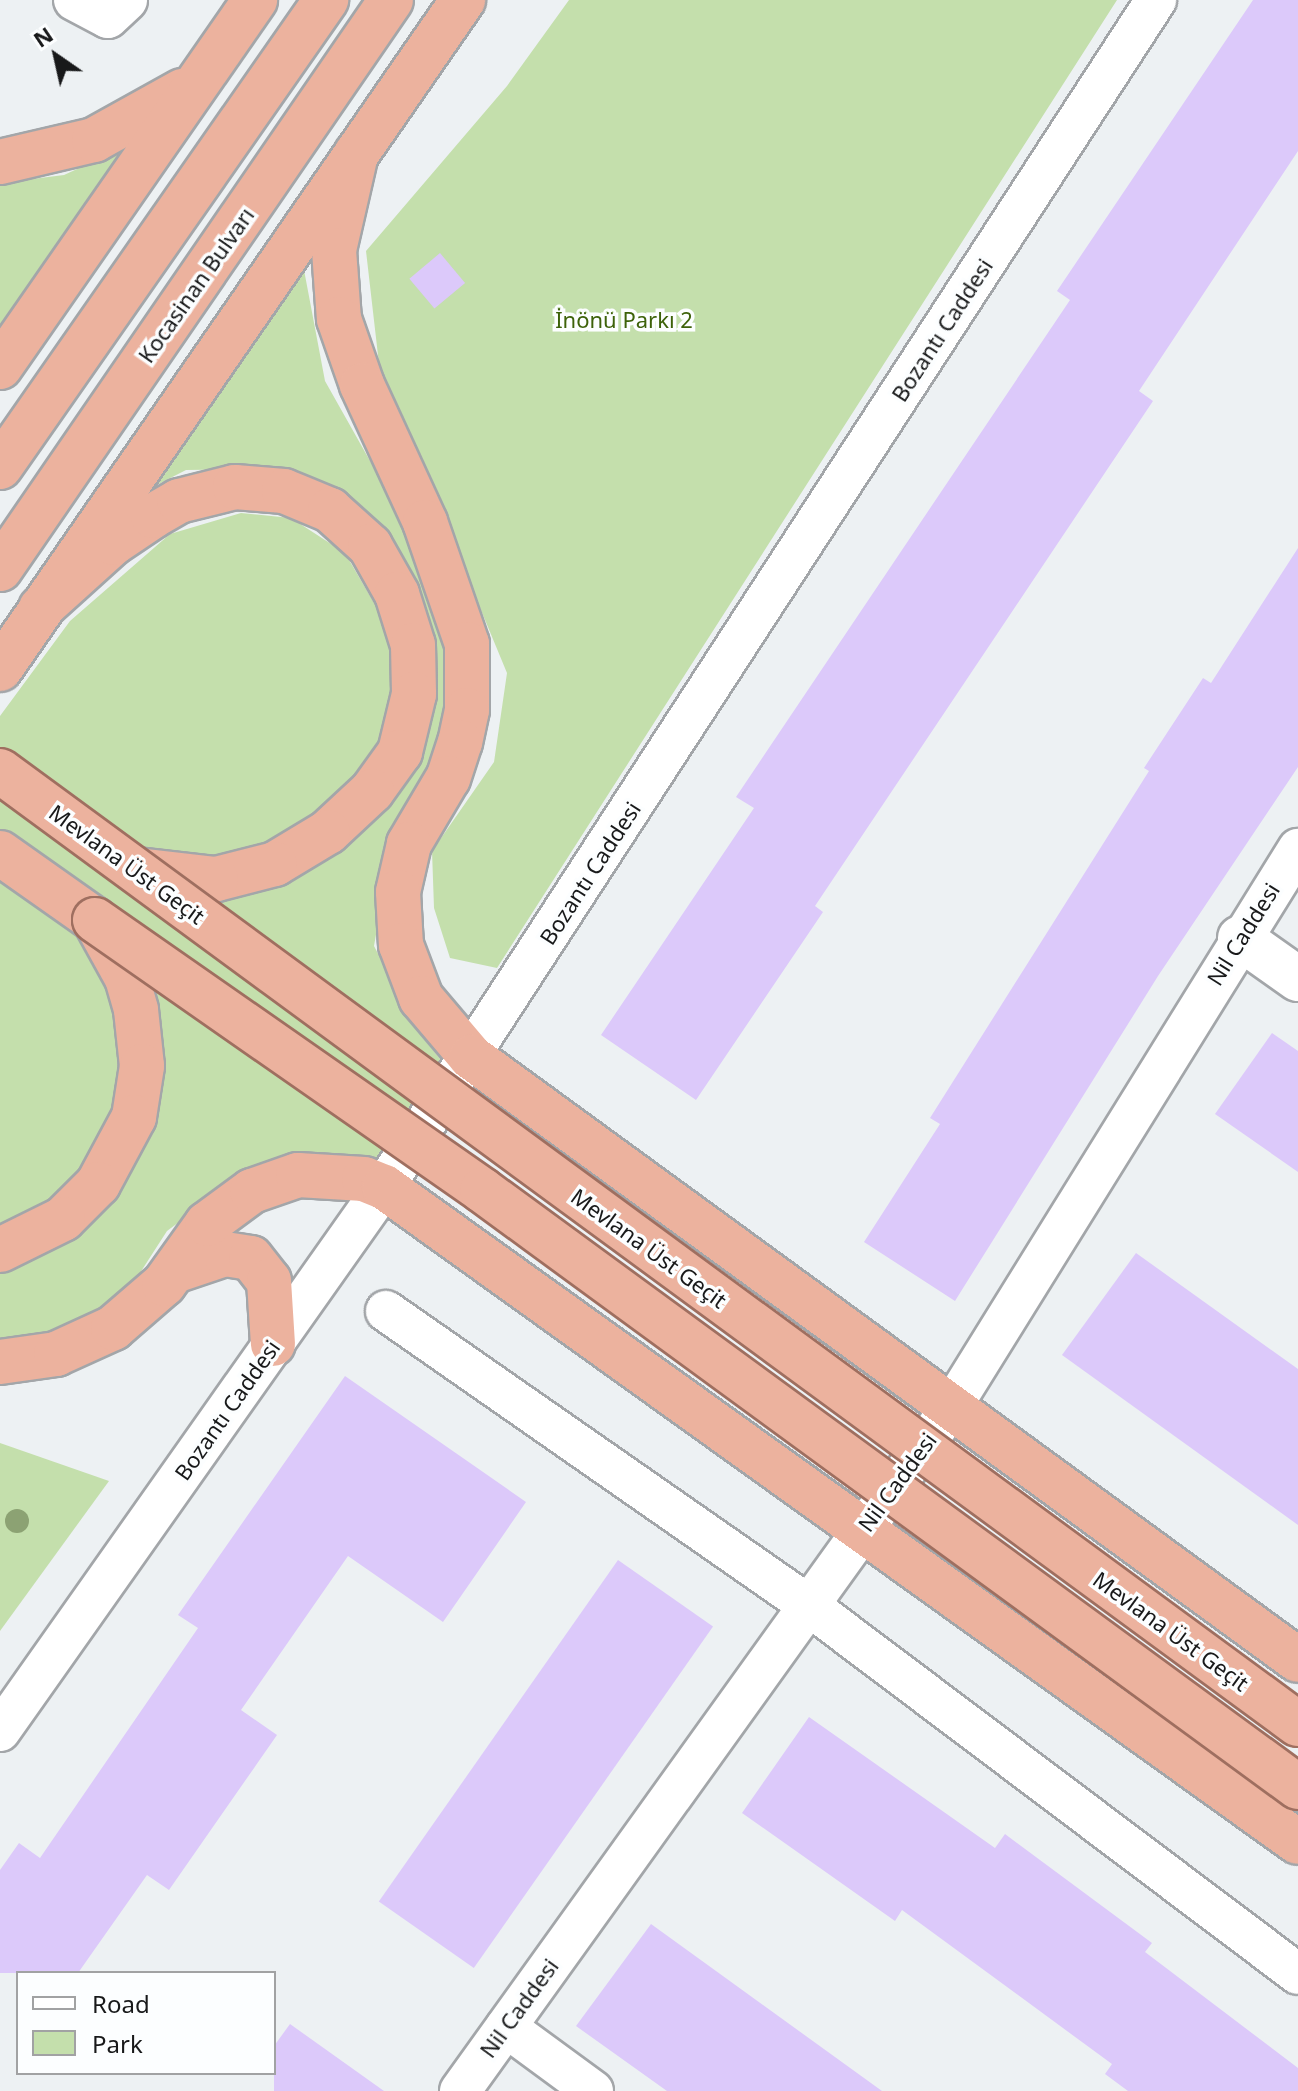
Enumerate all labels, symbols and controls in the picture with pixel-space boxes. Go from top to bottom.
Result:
north arrow [16,16,96,96]
text: N [27,19,58,54]
street label: Kocasinan Bulvarı [133,202,259,368]
street label: Bozantı Caddesi [886,254,998,406]
park label: İnönü Parkı 2 [555,307,693,333]
street label: Bozantı Caddesi [534,797,646,949]
street label: Mevlana Üst Geçit [44,799,210,929]
street label: Nil Caddesi [1201,878,1285,990]
street label: Mevlana Üst Geçit [566,1183,732,1313]
street label: Bozantı Caddesi [169,1335,285,1485]
street label: Nil Caddesi [852,1427,942,1537]
street label: Mevlana Üst Geçit [1088,1566,1254,1696]
street label: Nil Caddesi [474,1953,564,2063]
legend [16,1971,276,2075]
text: Road [92,1987,150,2020]
text: Park [92,2027,143,2060]

